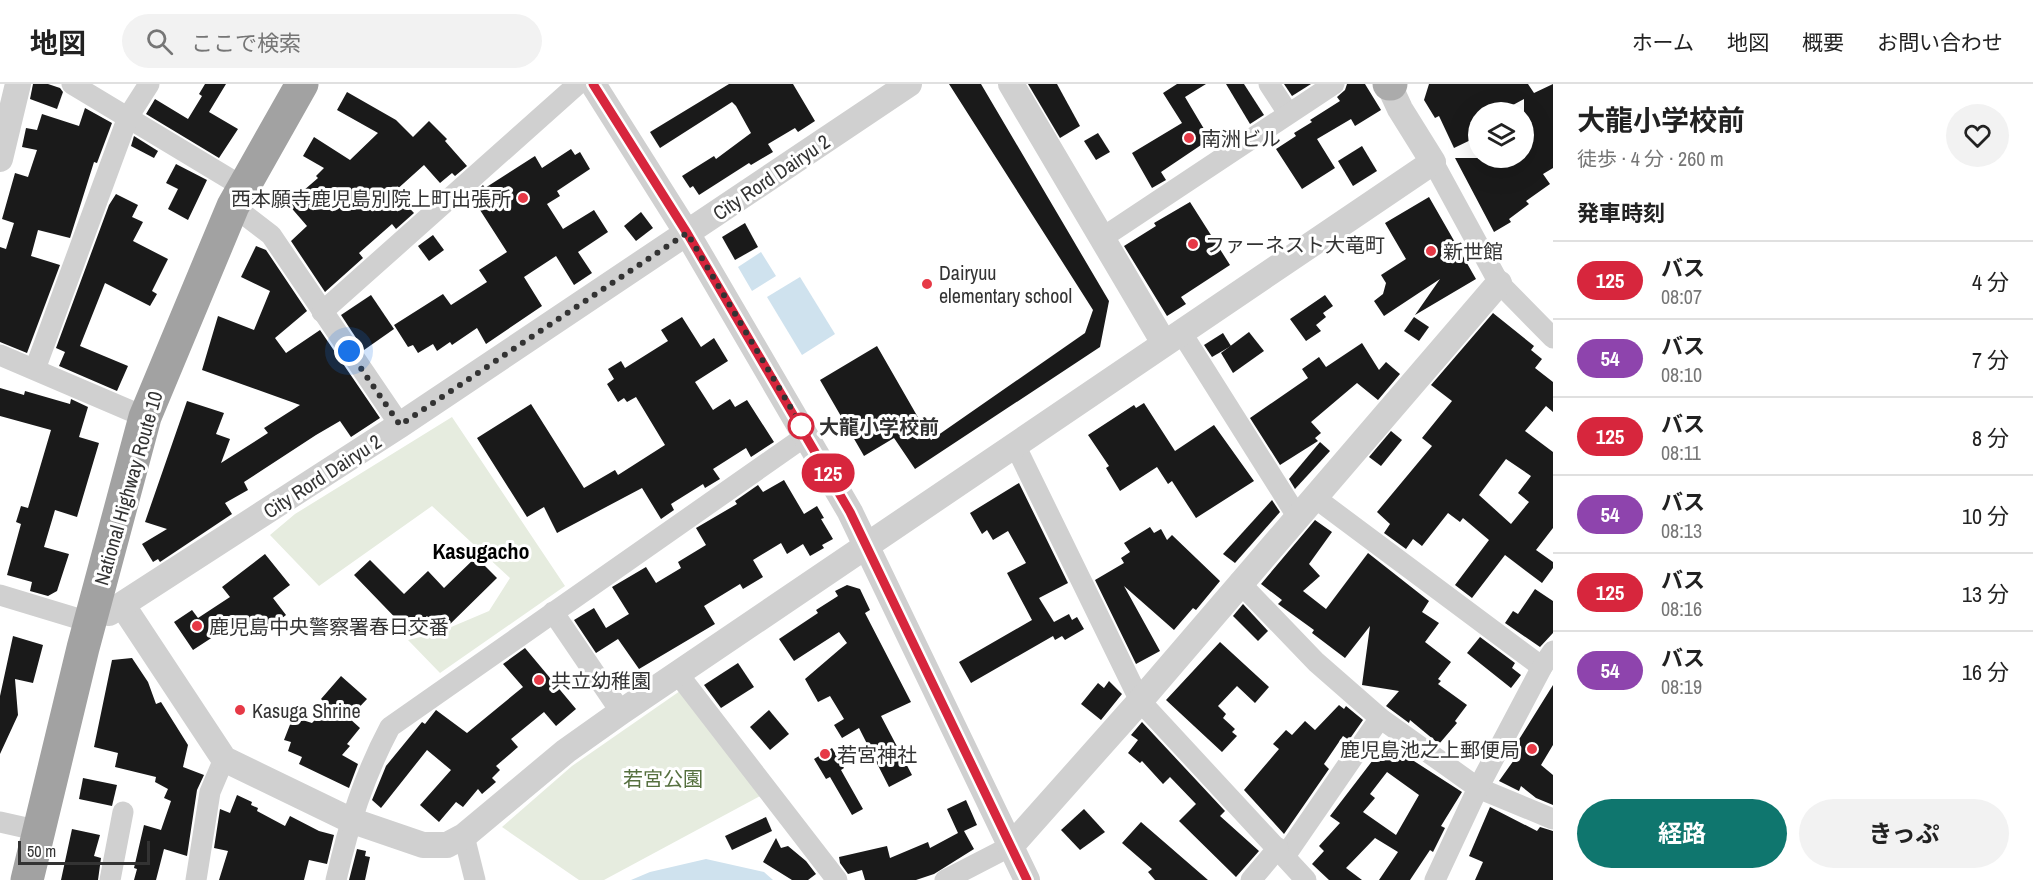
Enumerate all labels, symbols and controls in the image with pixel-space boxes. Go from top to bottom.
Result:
search box [122,14,542,68]
text: 地図 [30,24,86,62]
icon: search [143,25,176,58]
text: ここで検索 [191,28,301,58]
text: ホーム [1632,28,1694,57]
text: 地図 [1727,28,1769,57]
text: 概要 [1802,28,1844,57]
text: お問い合わせ [1877,28,2003,57]
text: 大龍小学校前 [1577,101,1745,139]
map controls [1468,102,1534,168]
button: layers [1468,102,1534,168]
button: heart [1946,104,2009,167]
place label: 南洲ビル [1201,125,1281,152]
street label: City Rord Dairyu 2 [707,128,835,226]
marker: 南洲ビル [1182,131,1196,145]
text: 徒歩 · 4 分 · 260 m [1577,145,1724,172]
place label: 西本願寺鹿児島別院上町出張所 [231,185,511,212]
marker: 西本願寺鹿児島別院上町出張所 [516,191,530,205]
text: 発車時刻 [1577,198,1665,228]
place label: ファーネスト大竜町 [1205,231,1385,258]
marker: ファーネスト大竜町 [1186,237,1200,251]
place label: 新世館 [1443,238,1503,265]
marker: 新世館 [1424,244,1438,258]
text: バス [1661,253,1705,283]
place label: Dairyuu elementary school [939,259,1072,309]
text: 125 [1596,266,1624,295]
text: 4 分 [1972,267,2009,297]
marker: Dairyuu elementary school [920,277,934,291]
text: 08:07 [1661,283,1702,310]
text: バス [1661,331,1705,361]
your location [334,336,364,366]
text: 54 [1600,344,1620,373]
text: 7 分 [1972,345,2009,375]
text: 08:10 [1661,361,1702,388]
street label: National Highway Route 10 [87,388,169,588]
text: バス [1661,409,1705,439]
marker: 大龍小学校前 [788,413,814,439]
place label: 大龍小学校前 [819,413,939,440]
text: 125 [1596,422,1624,451]
text: 8 分 [1972,423,2009,453]
street label: City Rord Dairyu 2 [258,428,386,524]
text: 08:11 [1661,439,1701,466]
line badge: 125 [794,454,862,492]
text: 125 [814,459,842,488]
text: バス [1661,487,1705,517]
text: 54 [1600,500,1620,529]
text: 10 分 [1962,501,2009,531]
text: 08:13 [1661,517,1702,544]
district label: Kasugacho [432,536,530,566]
text: バス [1661,565,1705,595]
text: 125 [1596,578,1624,607]
text: 13 分 [1962,579,2009,609]
text: 08:16 [1661,595,1702,622]
place label: 鹿児島中央警察署春日交番 [209,613,449,640]
marker: 鹿児島中央警察署春日交番 [190,619,204,633]
text: バス [1661,643,1705,673]
text: 54 [1600,656,1620,685]
text: 16 分 [1962,657,2009,687]
place label: 共立幼稚園 [551,667,651,694]
marker: 共立幼稚園 [532,673,546,687]
text: 08:19 [1661,673,1702,700]
place label: Kasuga Shrine [252,697,361,724]
marker: Kasuga Shrine [233,703,247,717]
place label: 鹿児島池之上郵便局 [1340,736,1520,763]
place label: 若宮神社 [837,741,917,768]
marker: 鹿児島池之上郵便局 [1525,742,1539,756]
marker: 若宮神社 [818,747,832,761]
park label: 若宮公園 [623,765,703,792]
button: 経路 [1577,799,1787,868]
button: きっぷ [1799,799,2009,868]
scale bar [18,838,150,866]
text: 50 m [27,840,56,862]

